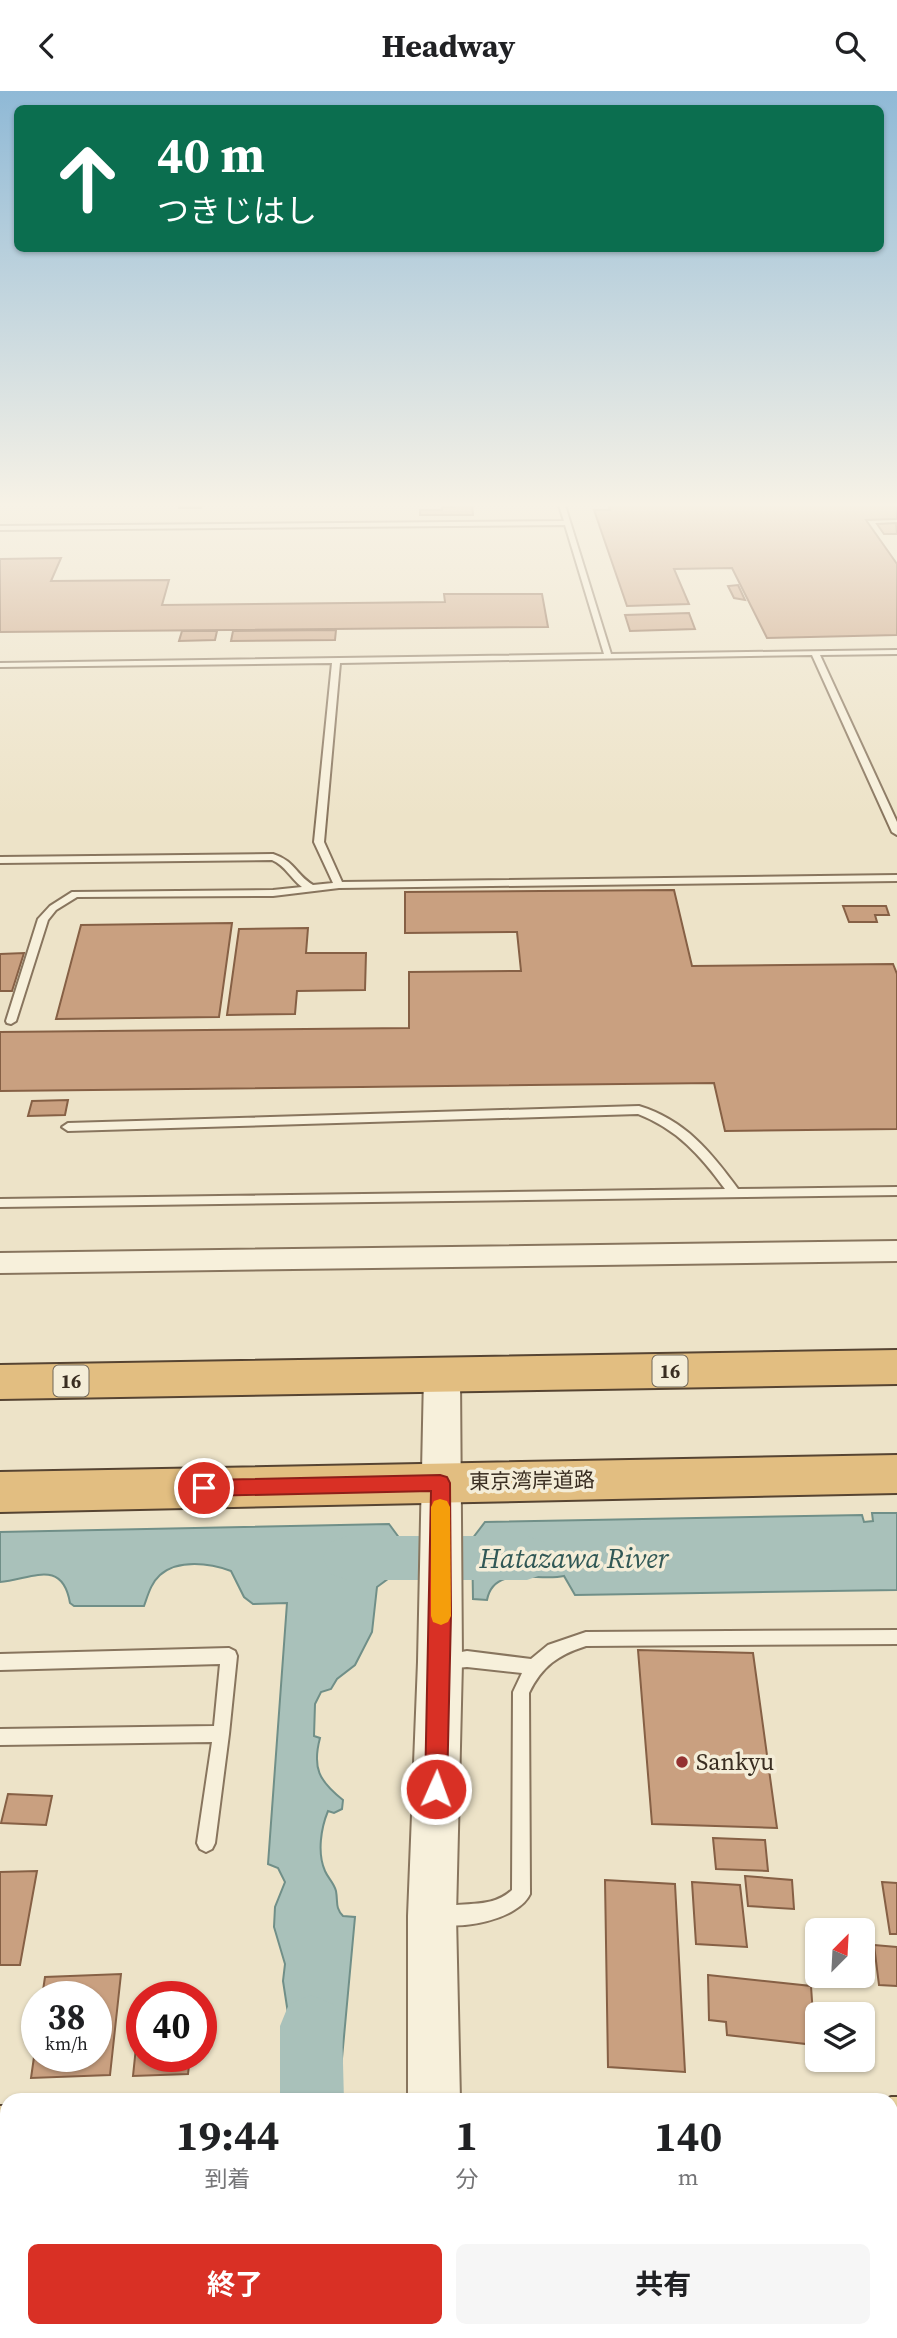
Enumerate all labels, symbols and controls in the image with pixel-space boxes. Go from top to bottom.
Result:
text: Headway [382,24,515,68]
icon: back [28,27,66,65]
icon: search [831,27,869,65]
text: 40 m [157,121,265,188]
icon: ahead [42,133,133,224]
text: つきじはし [157,189,317,233]
road number: 16 [652,1355,688,1387]
road number: 16 [54,1365,88,1397]
pin [174,1458,234,1518]
street label: 東京湾岸道路 [469,1465,595,1496]
icon: arrive [185,1469,223,1507]
water label: Hatazawa River [478,1539,670,1577]
place label: Sankyu [696,1745,774,1778]
position arrow [399,1752,473,1826]
marker: Sankyu [674,1754,690,1770]
north arrow [805,1918,875,1988]
map controls [805,1918,875,2072]
speed limit sign: 40 [126,1981,217,2072]
text: 38 [48,1993,85,2041]
button: layers [805,2002,875,2072]
text: km/h [45,2031,88,2056]
text: 19:44 [176,2106,279,2164]
text: 1 [455,2106,478,2164]
text: 140 [654,2107,722,2165]
text: m [678,2161,698,2193]
text: 到着 [205,2163,251,2195]
text: 分 [455,2163,478,2195]
button: 終了 [28,2244,442,2324]
button: 共有 [456,2244,870,2324]

